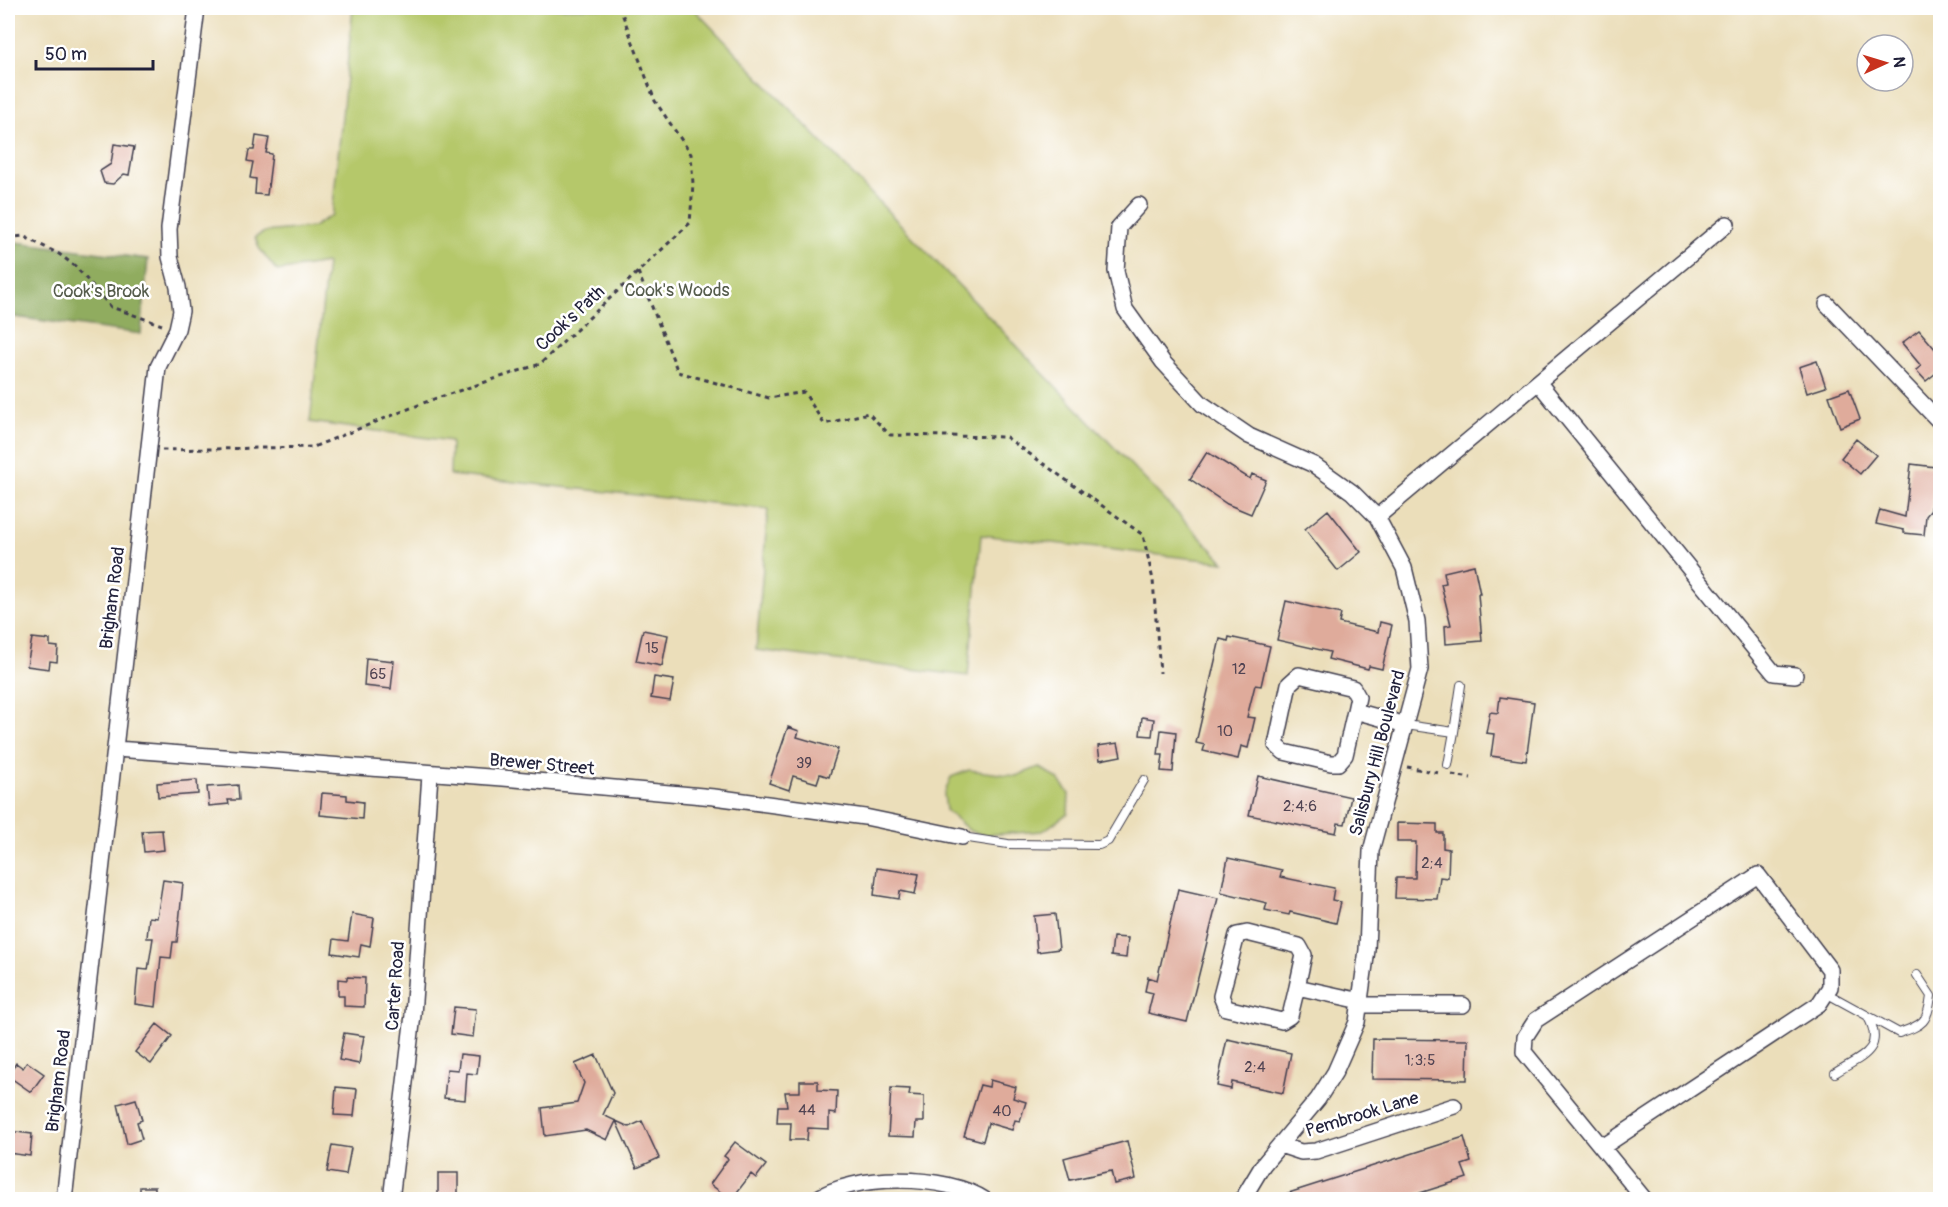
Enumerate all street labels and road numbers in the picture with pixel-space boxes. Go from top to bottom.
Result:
street label: Cook's Path [531,281,610,356]
street label: Brigham Road [95,546,130,651]
street label: Salisbury Hill Boulevard [1344,668,1411,839]
street label: Brewer Street [488,748,596,781]
street label: Carter Road [381,941,410,1032]
street label: Brigham Road [41,1029,76,1134]
street label: Pembrook Lane [1303,1086,1422,1143]

